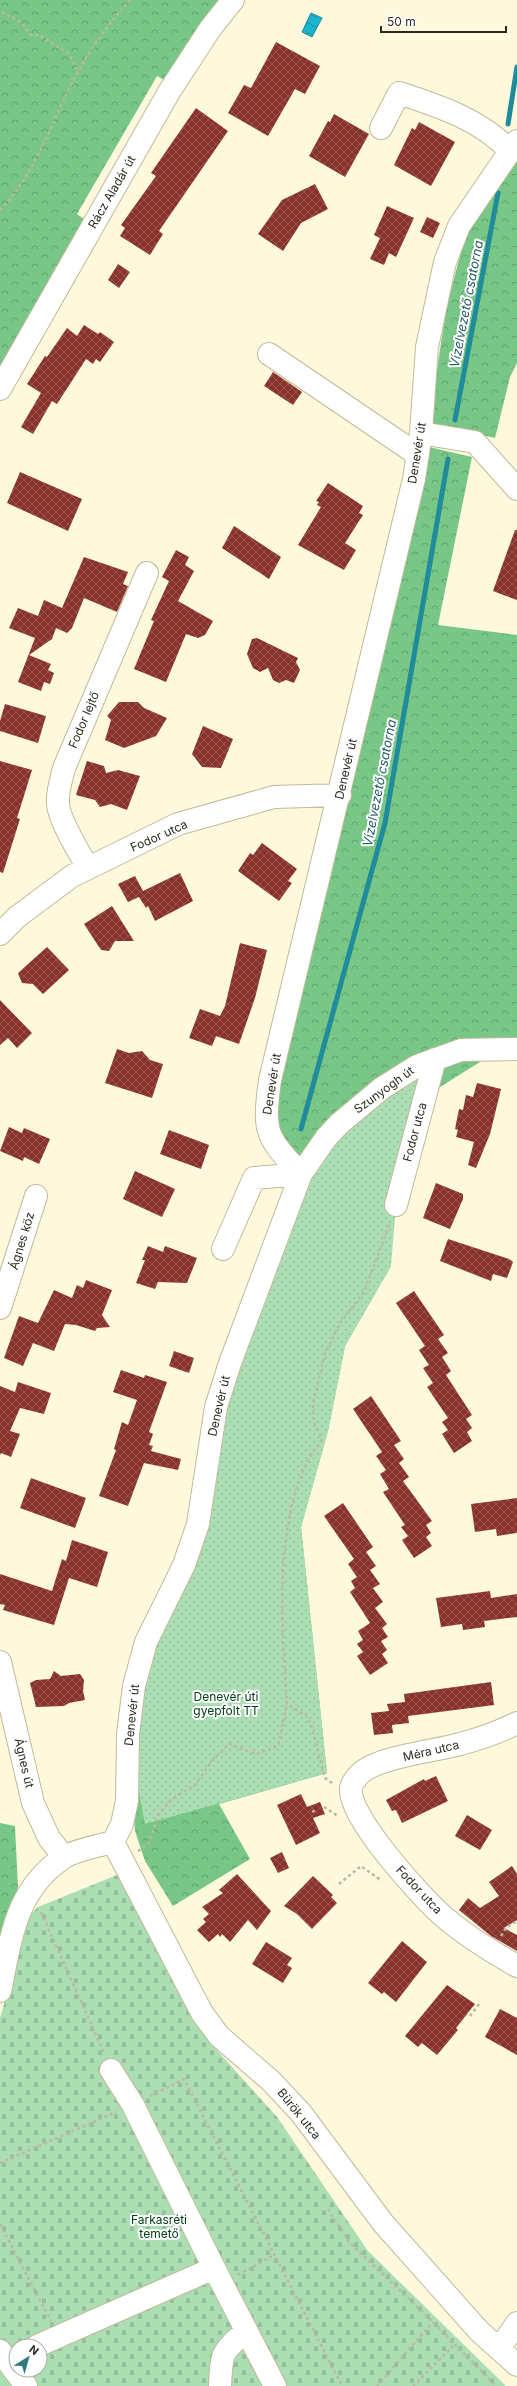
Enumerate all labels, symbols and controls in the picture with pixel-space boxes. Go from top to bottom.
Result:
scale bar [381,8,506,34]
text: 50 m [387,14,416,29]
street label: Rácz Aladár út [85,152,139,231]
water label: Vízelvezető csatorna [446,239,486,369]
street label: Denevér út [404,421,429,485]
street label: Fodor lejtő [65,689,102,750]
water label: Vízelvezető csatorna [359,718,399,848]
street label: Denevér út [331,737,360,801]
street label: Fodor utca [128,816,190,855]
street label: Denevér út [259,1052,284,1116]
street label: Szunyogh út [351,1063,417,1117]
street label: Fodor utca [399,1101,430,1163]
street label: Ágnes köz [6,1210,37,1271]
street label: Denevér út [204,1374,233,1438]
street label: Denevér út [121,1683,142,1747]
park label: Denevér úti gyepfolt TT [193,1689,259,1718]
street label: Ágnes út [12,1737,37,1789]
street label: Méra utca [401,1737,460,1764]
street label: Fodor utca [393,1862,446,1917]
street label: Bürök utca [274,2085,324,2142]
park label: Farkasréti temető [131,2212,187,2241]
north arrow [8,2338,48,2378]
text: N [26,2342,42,2358]

